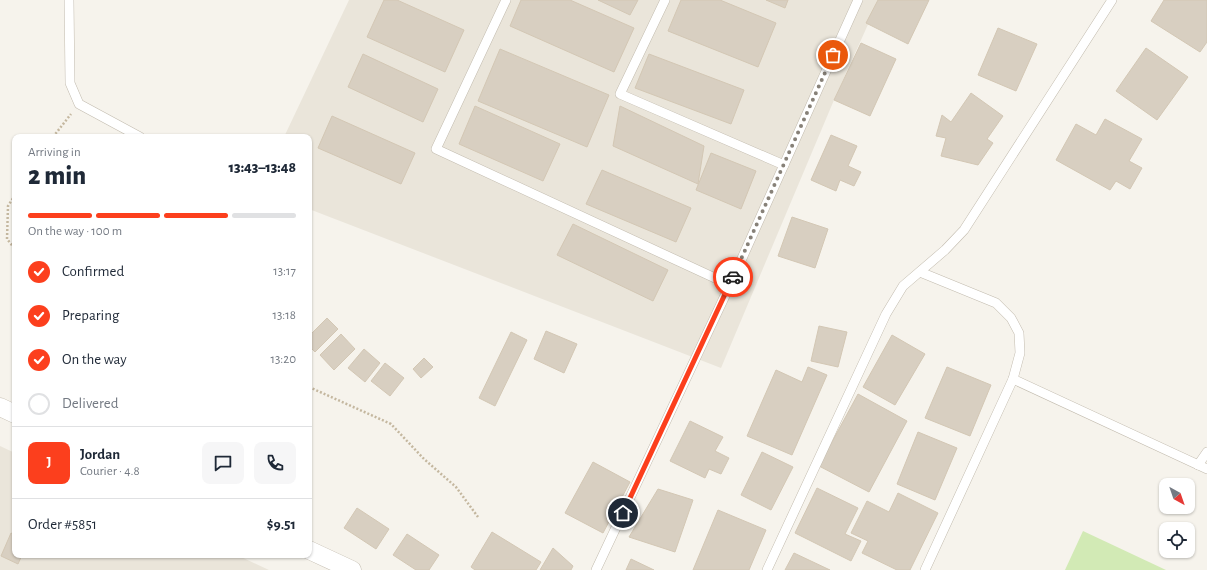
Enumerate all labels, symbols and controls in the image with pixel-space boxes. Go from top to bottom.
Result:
pin [816,38,850,72]
icon: bag [822,44,844,66]
text: Arriving in [28,146,81,159]
text: 13:43–13:48 [229,160,296,175]
text: 2 min [28,163,86,189]
text: On the way · 100 m [28,225,122,238]
courier [713,257,753,297]
icon: check [28,261,50,283]
text: Confirmed [62,264,124,279]
text: 13:17 [273,265,296,278]
icon: car [722,266,744,288]
icon: check [28,305,50,327]
text: Preparing [62,308,119,323]
text: 13:18 [273,309,296,322]
icon: check [28,349,50,371]
text: On the way [62,352,127,367]
text: 13:20 [270,353,296,366]
text: Delivered [62,396,119,411]
button: chat [202,442,244,484]
button: phone [254,442,296,484]
text: Jordan [80,447,120,462]
text: J [46,455,52,470]
text: Courier · 4.8 [80,465,140,478]
north arrow [1159,478,1195,514]
map controls [1159,478,1195,558]
pin [606,496,640,530]
icon: home [612,502,634,524]
text: Order #5851 [28,517,97,532]
text: $9.51 [267,517,296,532]
button: locate [1159,522,1195,558]

